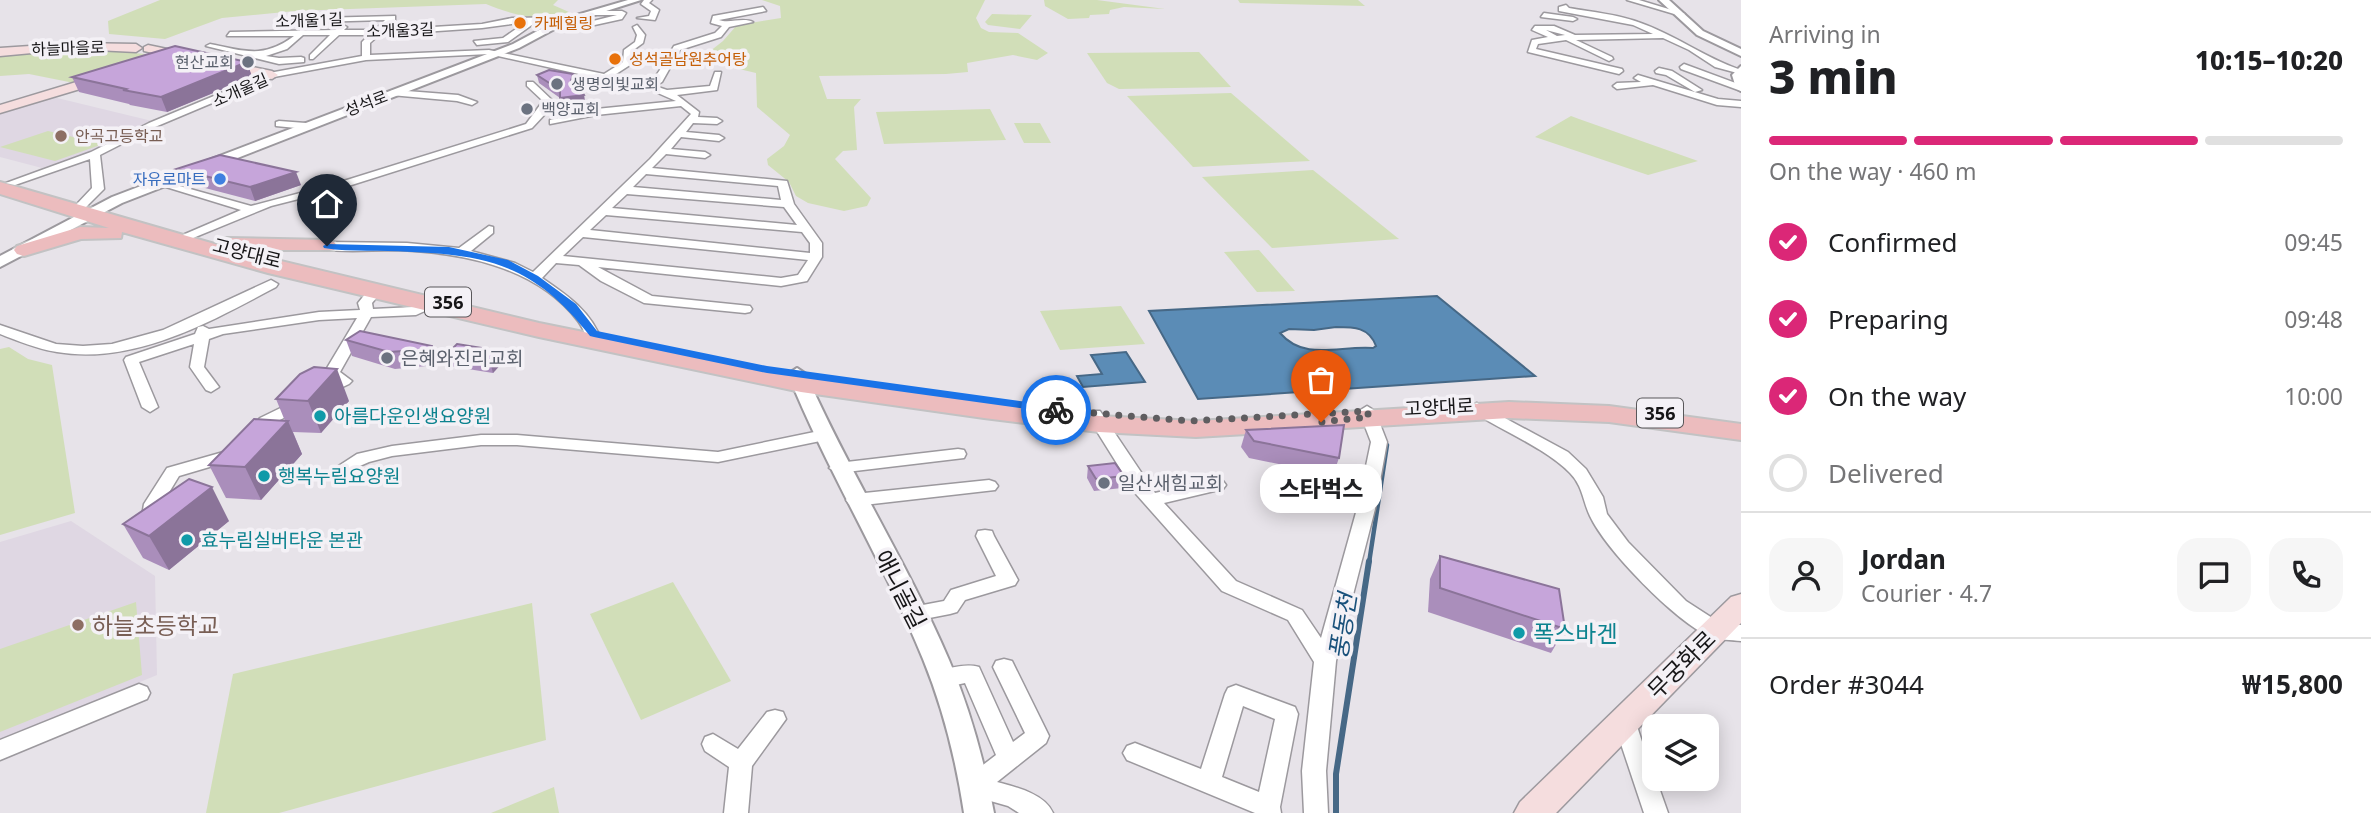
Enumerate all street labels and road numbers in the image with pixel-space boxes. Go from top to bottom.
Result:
street label: 소개울1길 [275,8,343,32]
street label: 소개울3길 [366,18,434,42]
street label: 하늘마을로 [31,36,105,60]
street label: 소개울길 [209,68,271,112]
street label: 성석로 [341,85,391,121]
street label: 고양대로 [210,232,284,274]
road number: 356 [425,288,471,316]
street label: 고양대로 [1403,392,1475,422]
road number: 356 [1637,398,1683,428]
street label: 애니골길 [868,544,934,634]
street label: 무궁화로 [1640,623,1722,705]

